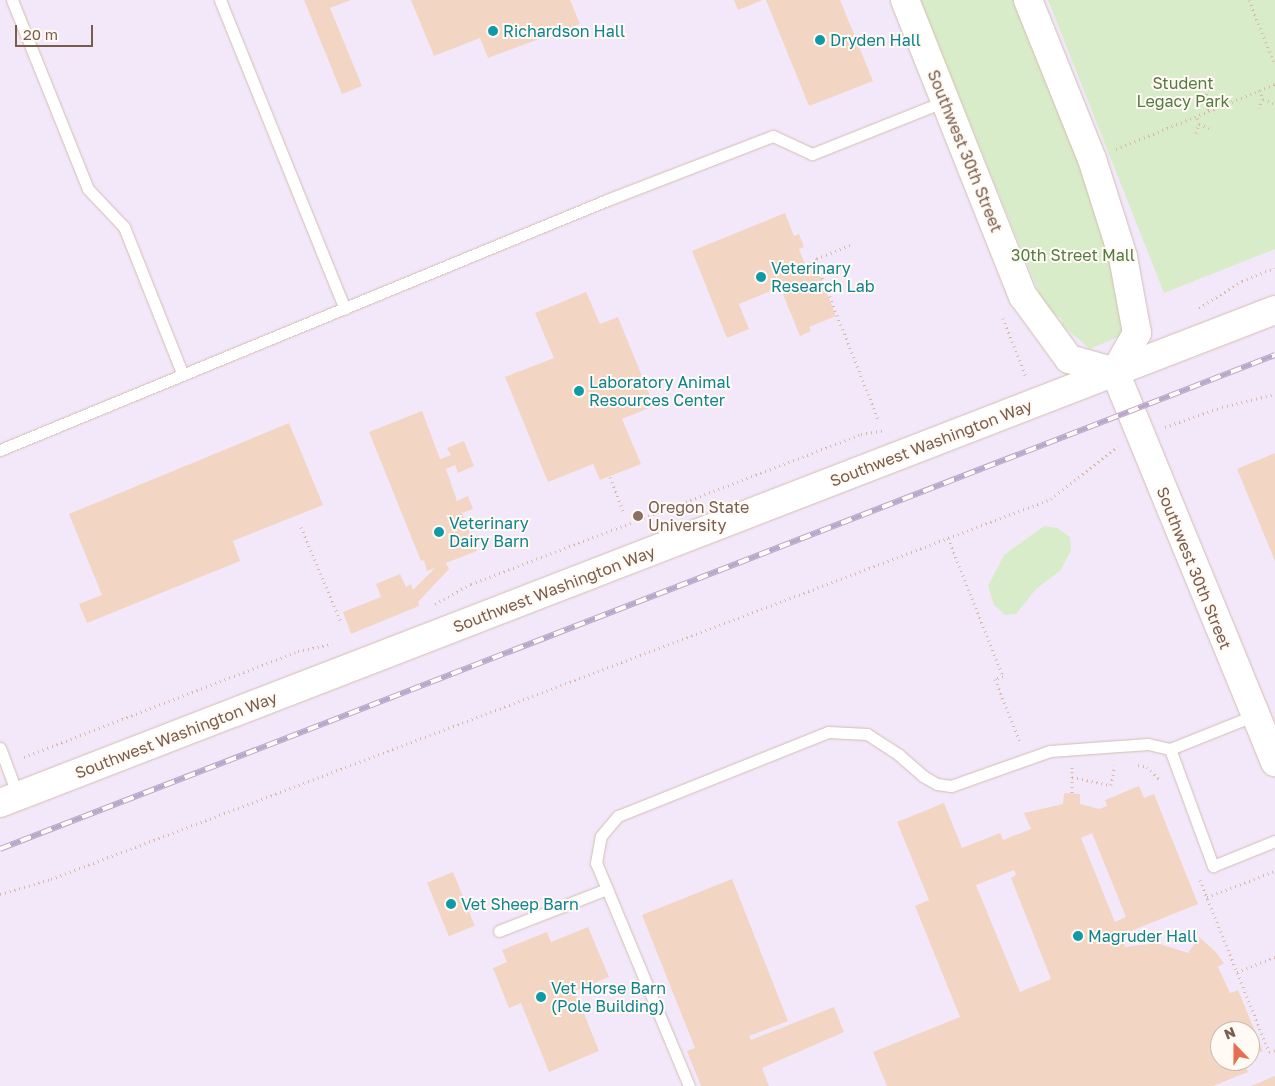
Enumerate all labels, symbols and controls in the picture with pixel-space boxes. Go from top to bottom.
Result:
scale bar [18,15,95,47]
place label: Richardson Hall [503,21,625,41]
text: 20 m [23,25,58,43]
marker: Richardson Hall [487,25,499,37]
place label: Dryden Hall [830,30,921,50]
marker: Dryden Hall [814,34,826,46]
street label: Southwest 30th Street [924,67,1006,235]
park label: Student Legacy Park [1136,73,1230,111]
park label: 30th Street Mall [1011,245,1135,265]
place label: Veterinary Research Lab [771,258,875,296]
marker: Veterinary Research Lab [755,271,767,283]
place label: Laboratory Animal Resources Center [589,372,731,410]
marker: Laboratory Animal Resources Center [573,385,585,397]
street label: Southwest Washington Way [827,396,1035,490]
street label: Southwest 30th Street [1153,484,1235,652]
place label: Oregon State University [648,497,749,535]
marker: Oregon State University [632,510,644,522]
place label: Veterinary Dairy Barn [449,513,529,551]
marker: Veterinary Dairy Barn [433,526,445,538]
street label: Southwest Washington Way [450,542,658,636]
street label: Southwest Washington Way [72,688,280,782]
place label: Vet Sheep Barn [461,894,579,914]
marker: Vet Sheep Barn [445,898,457,910]
place label: Magruder Hall [1088,926,1197,946]
marker: Magruder Hall [1072,930,1084,942]
place label: Vet Horse Barn (Pole Building) [551,978,666,1016]
marker: Vet Horse Barn (Pole Building) [535,991,547,1003]
north arrow [1210,1021,1260,1071]
text: N [1221,1023,1238,1042]

